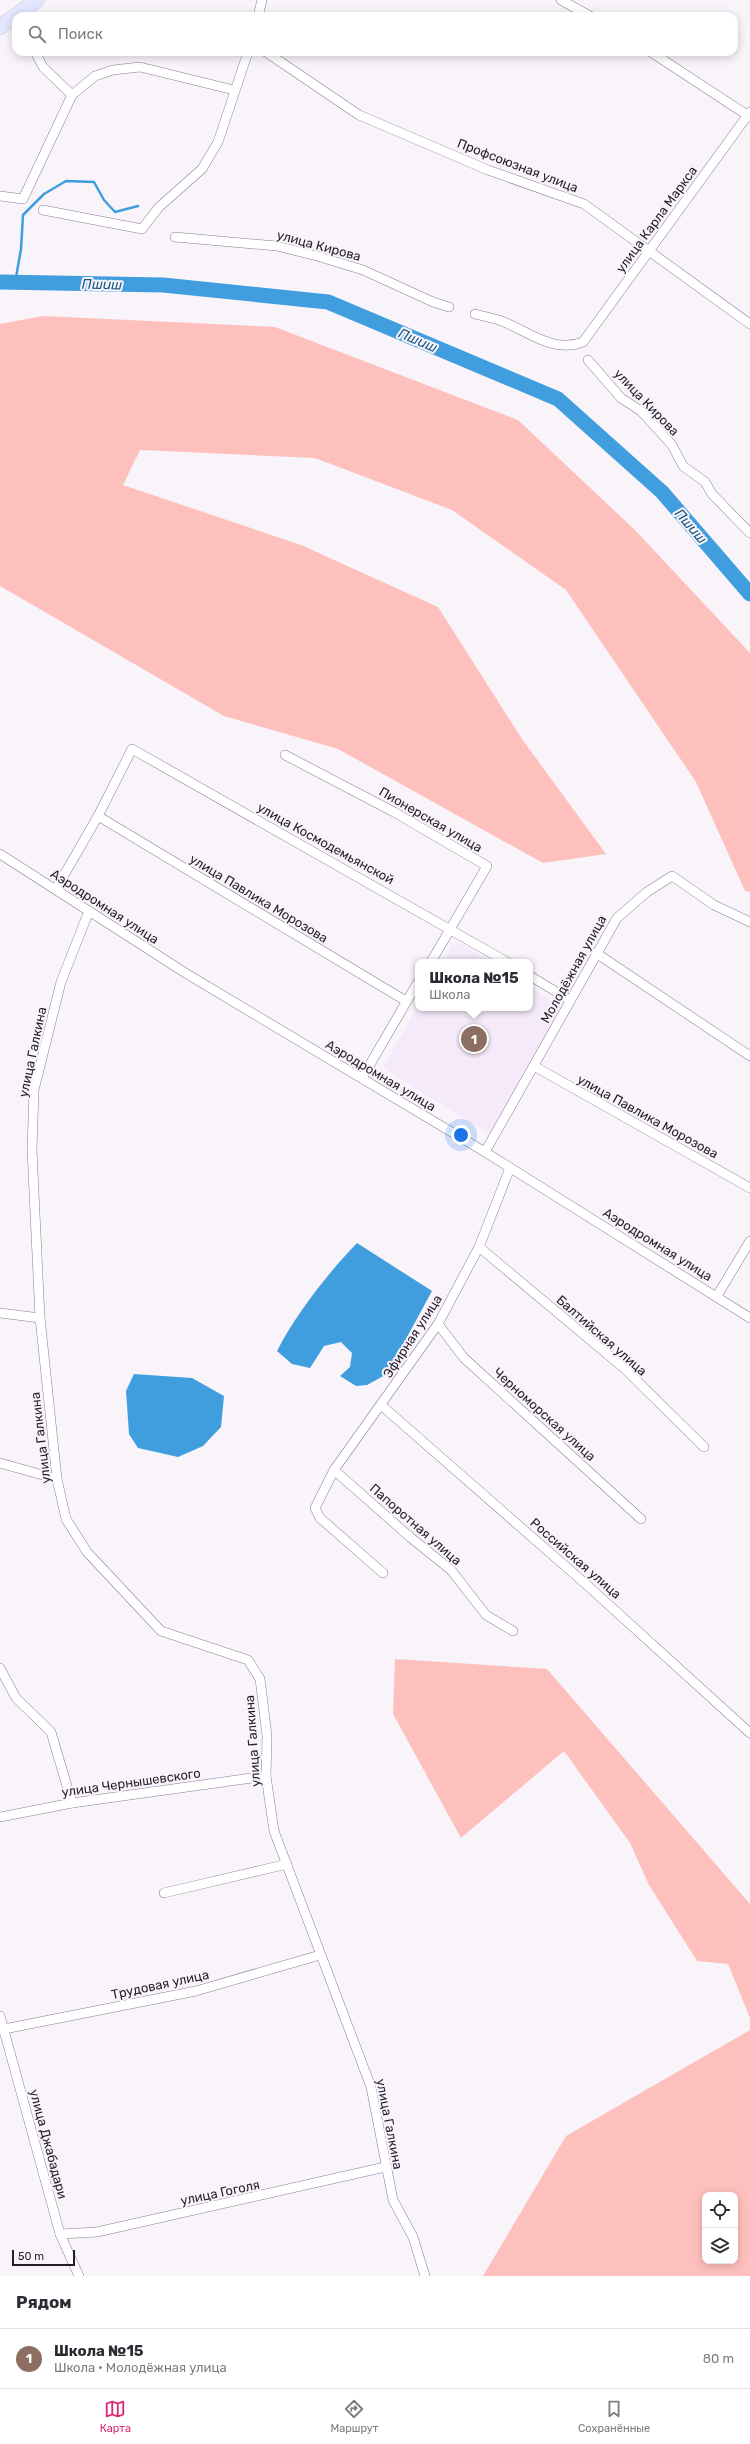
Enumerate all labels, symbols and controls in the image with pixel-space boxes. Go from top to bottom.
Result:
search box [12,12,738,56]
icon: search [26,23,48,45]
text: Поиск [58,25,103,43]
street label: Профсоюзная улица [455,135,580,195]
street label: улица Карла Маркса [613,163,700,275]
street label: улица Кирова [275,227,363,264]
water label: Пшиш [82,276,122,293]
water label: Пшиш [396,325,440,356]
street label: улица Кирова [611,366,682,439]
water label: Пшиш [671,505,710,547]
street label: Пионерская улица [377,784,485,855]
street label: улица Космодемьянской [255,800,397,887]
street label: улица Павлика Морозова [187,851,331,946]
street label: Аэродромная улица [48,866,162,947]
street label: Молодёжная улица [538,913,609,1026]
popup [415,959,533,1011]
text: Школа №15 [429,969,519,987]
text: Школа [429,987,470,1002]
street label: улица Галкина [16,1006,49,1099]
pin: 1 [461,1024,487,1054]
street label: Аэродромная улица [323,1037,439,1114]
street label: улица Павлика Морозова [575,1071,721,1161]
your location [451,1125,471,1145]
street label: Аэродромная улица [600,1205,715,1284]
street label: Эфирная улица [380,1292,445,1381]
street label: Балтийская улица [554,1292,650,1379]
street label: Черноморская улица [491,1365,599,1464]
street label: улица Галкина [27,1391,54,1485]
street label: Папоротная улица [367,1481,464,1568]
street label: Российская улица [527,1515,624,1602]
street label: улица Галкина [242,1695,263,1787]
street label: улица Чернышевского [61,1765,202,1800]
street label: Трудовая улица [110,1967,210,2002]
street label: улица Галкина [373,2077,406,2171]
street label: улица Джабадари [27,2088,70,2201]
street label: улица Гоголя [179,2177,261,2208]
map controls [702,2192,738,2264]
button: locate [702,2192,738,2228]
button: layers [702,2228,738,2264]
scale bar [12,2248,75,2267]
text: 50 m [18,2250,44,2263]
text: Рядом [16,2292,72,2312]
text: Школа №15 [54,2342,144,2360]
text: 1 [26,2351,32,2366]
text: 80 m [703,2351,734,2366]
text: Школа · Молодёжная улица [54,2360,227,2375]
tab: Карта [100,2398,131,2435]
tab: Маршрут [330,2398,378,2435]
tab: Сохранённые [578,2398,650,2435]

